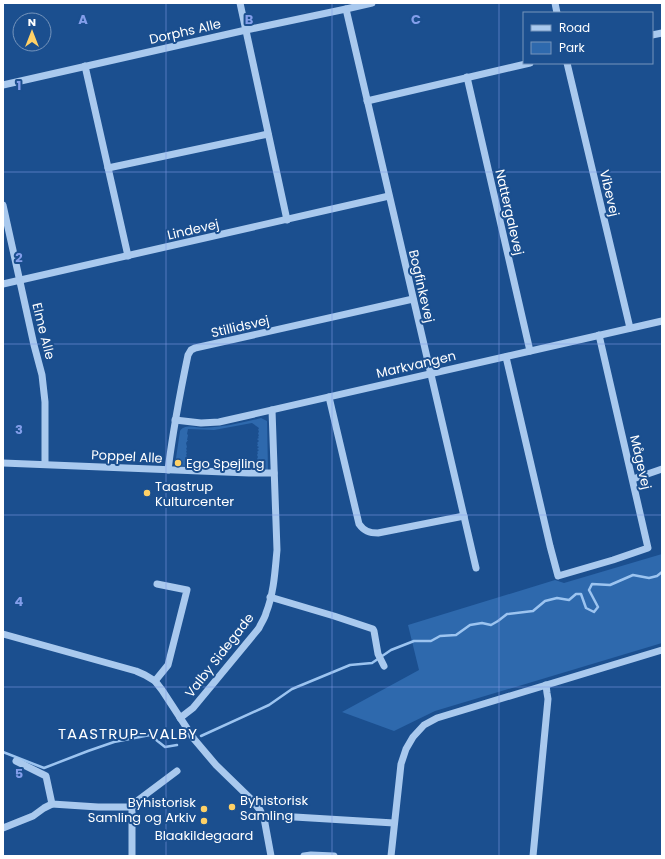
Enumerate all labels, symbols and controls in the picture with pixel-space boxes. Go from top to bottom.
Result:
text: A [78,10,88,29]
text: B [245,10,254,29]
text: C [411,10,421,29]
north arrow [12,12,52,52]
legend [523,12,653,64]
text: N [28,14,36,30]
street label: Dorphs Alle [147,14,223,49]
text: Road [559,19,590,36]
text: Park [559,39,586,56]
text: 1 [17,76,21,95]
street label: Nattergalevej [490,167,529,257]
street label: Vibevej [595,168,624,218]
street label: Lindevej [165,214,221,245]
text: 2 [15,248,23,267]
street label: Bogfinkevej [404,248,439,324]
street label: Elme Alle [27,301,60,362]
street label: Stillidsvej [209,311,271,342]
street label: Markvangen [374,346,458,383]
text: 3 [15,420,23,439]
street label: Mågevej [625,433,656,491]
street label: Poppel Alle [91,445,163,468]
place label: Ego Spejling [186,454,264,473]
marker: Ego Spejling [173,458,183,468]
place label: Taastrup Kulturcenter [155,477,234,511]
marker: Taastrup Kulturcenter [142,488,152,498]
text: 4 [15,592,24,611]
street label: Valby Sidegade [180,609,258,702]
district label: TAASTRUP-VALBY [58,723,198,744]
text: 5 [15,764,23,783]
place label: Byhistorisk Samling [240,791,308,825]
place label: Byhistorisk Samling og Arkiv [88,793,197,827]
marker: Byhistorisk Samling [227,802,237,812]
marker: Byhistorisk Samling og Arkiv [199,804,209,814]
marker: Blaakildegaard [199,816,209,826]
place label: Blaakildegaard [155,826,253,845]

